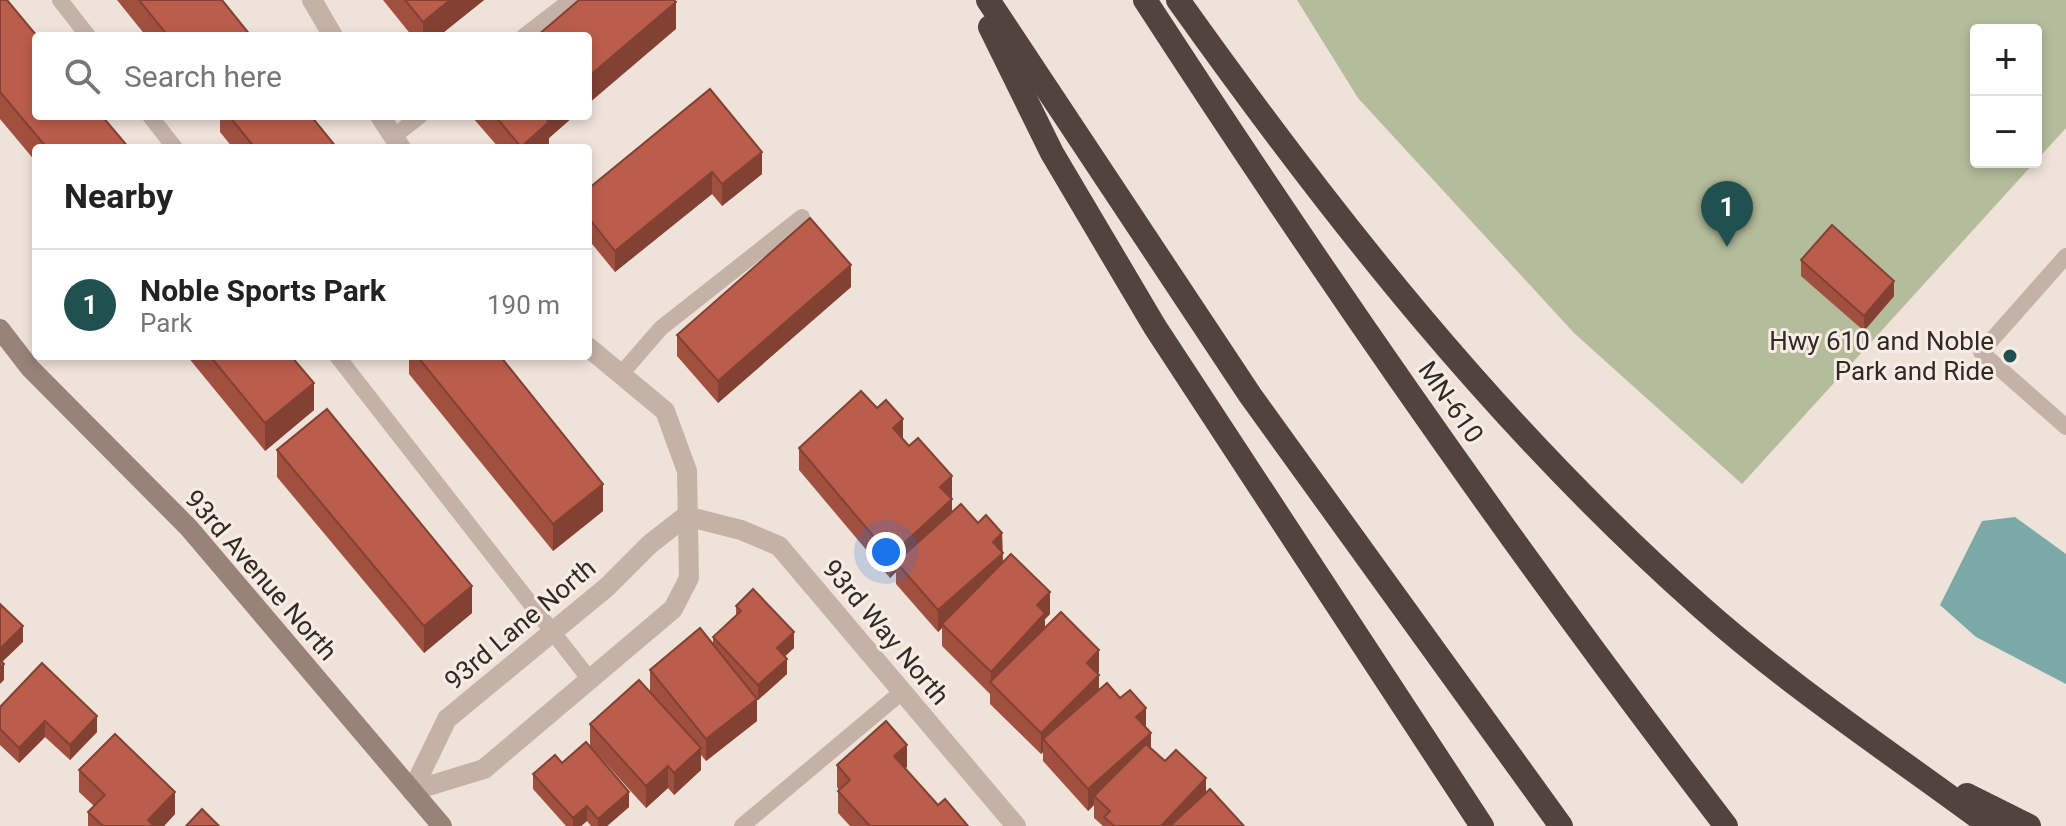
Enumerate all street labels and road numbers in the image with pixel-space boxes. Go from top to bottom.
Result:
street label: MN-610 [1412,356,1490,448]
street label: 93rd Avenue North [179,484,343,666]
street label: 93rd Lane North [439,552,601,696]
street label: 93rd Way North [817,553,955,711]

